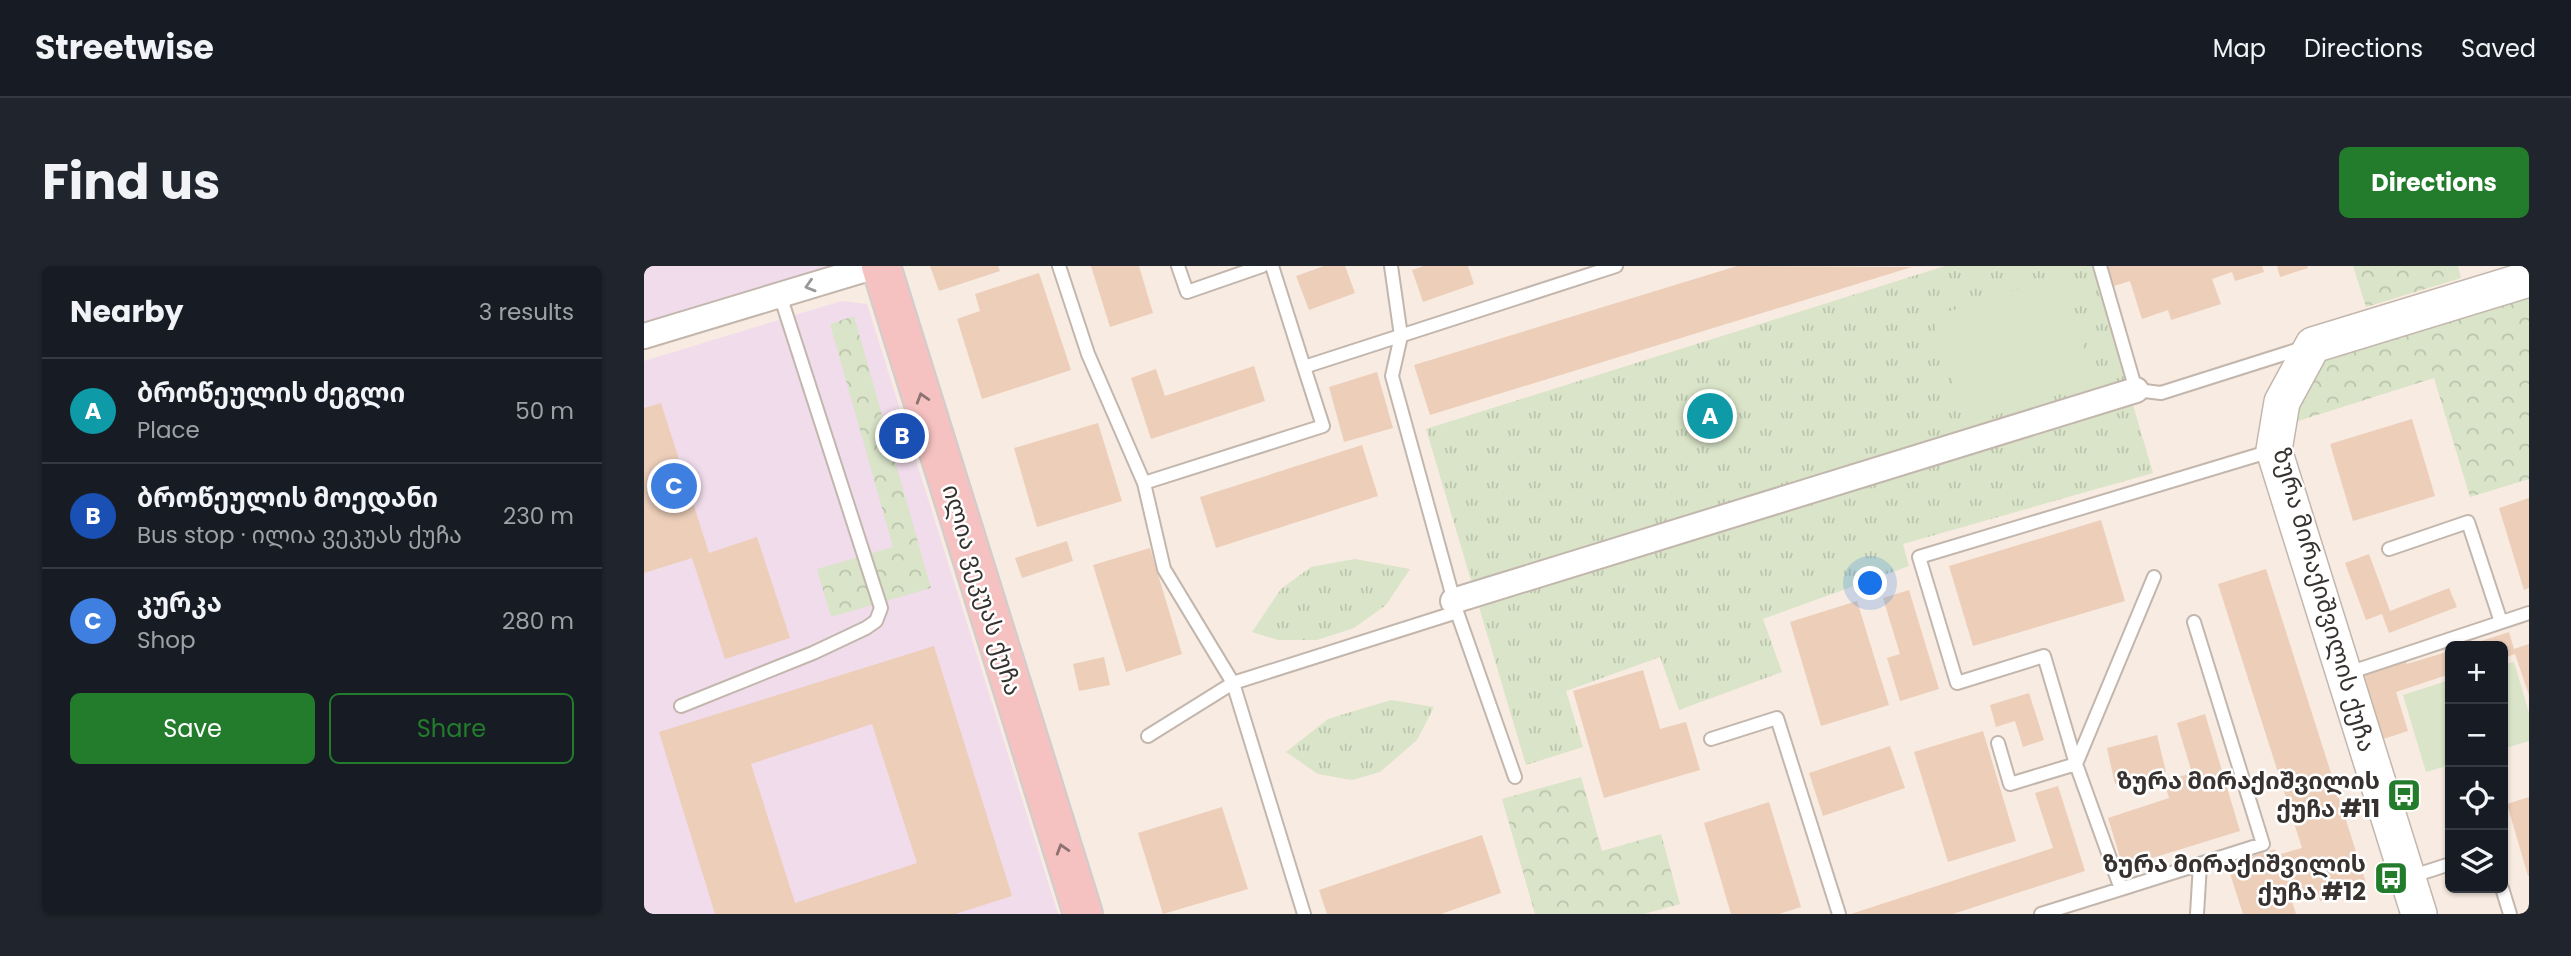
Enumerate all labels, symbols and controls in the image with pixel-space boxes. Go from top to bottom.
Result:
text: Streetwise [35,24,214,71]
text: Map [2213,32,2266,65]
text: Directions [2304,32,2423,65]
text: Saved [2461,32,2536,65]
button: Directions [2339,147,2529,218]
text: Find us [42,148,220,216]
one-way arrow [805,277,817,292]
text: Nearby [70,290,184,333]
text: 3 results [479,296,574,328]
text: ბროწეულის ძეგლი [137,375,405,411]
pin: A [1687,390,1733,442]
one-way arrow [916,392,930,404]
text: A [85,395,101,427]
text: 50 m [515,395,574,427]
pin: B [879,410,925,462]
text: Place [137,414,200,446]
street label: ზურა მირაქიშვილის ქუჩა [2265,444,2384,756]
pin: C [651,460,697,512]
text: ბროწეულის მოედანი [137,480,438,516]
street label: ილია ვეკუას ქუჩა [935,480,1030,700]
text: B [85,500,101,532]
text: 230 m [503,500,574,532]
text: Bus stop · ილია ვეკუას ქუჩა [137,519,462,551]
your location [1853,566,1887,600]
text: კურკა [137,585,222,621]
text: C [84,605,102,637]
text: 280 m [502,605,574,637]
text: Shop [137,624,196,656]
map controls [2445,641,2508,893]
button: + [2445,641,2508,704]
button: Save [70,693,315,764]
button: Share [329,693,574,764]
button: − [2445,704,2508,767]
place label: ზურა მირაქიშვილის ქუჩა #11 [2117,764,2380,825]
button: locate [2445,767,2508,830]
bus stop icon: ზურა მირაქიშვილის ქუჩა #11 [2385,776,2423,814]
button: layers [2445,830,2508,893]
one-way arrow [1056,843,1071,855]
place label: ზურა მირაქიშვილის ქუჩა #12 [2103,847,2366,908]
bus stop icon: ზურა მირაქიშვილის ქუჩა #12 [2372,859,2410,897]

